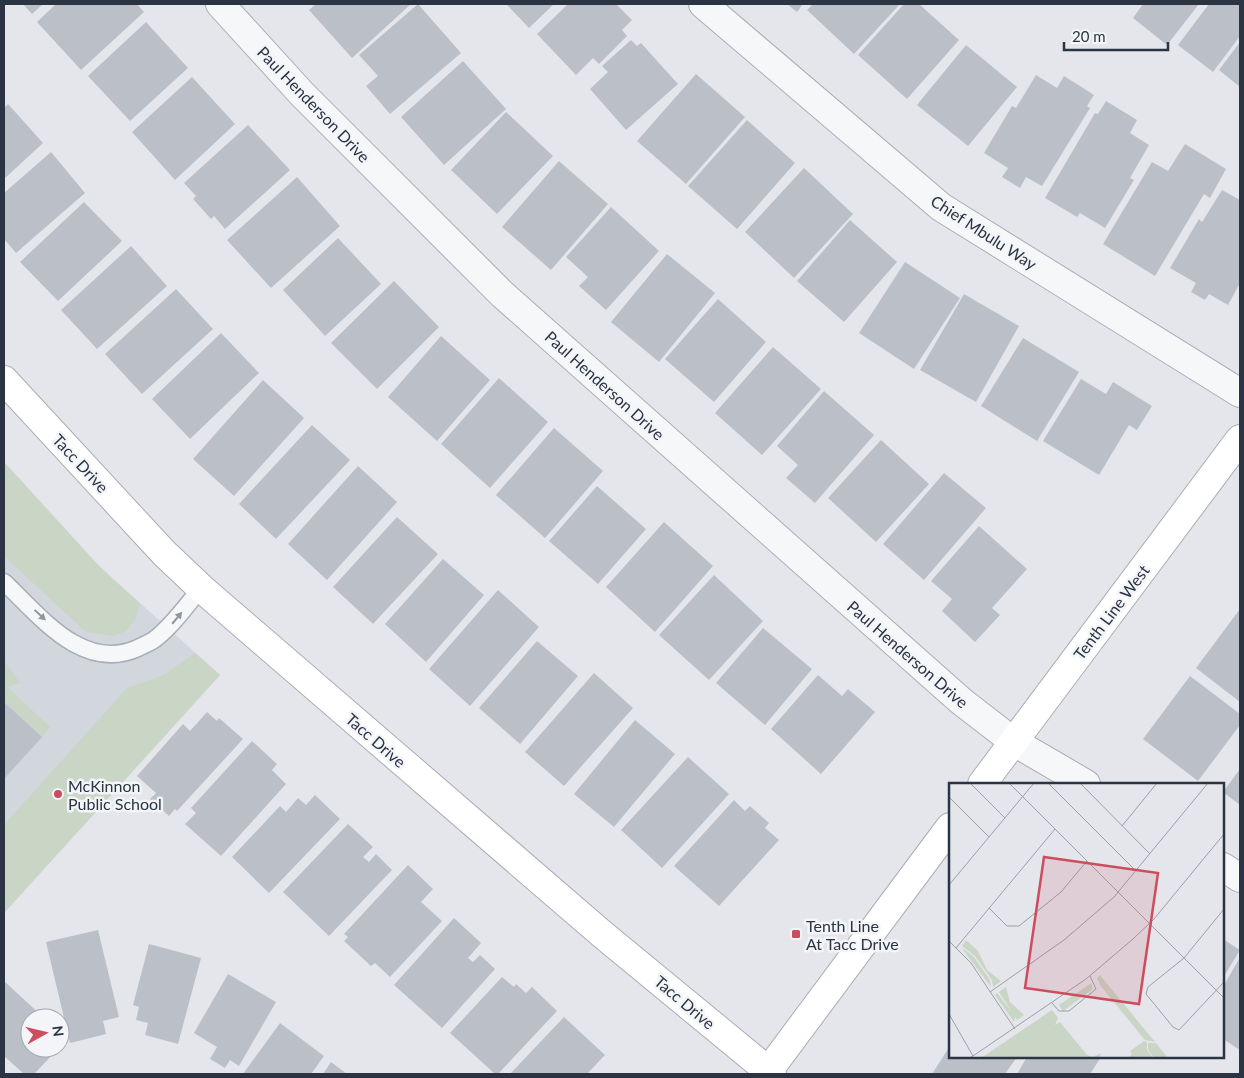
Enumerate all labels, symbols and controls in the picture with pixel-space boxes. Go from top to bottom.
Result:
scale bar [1064,20,1168,52]
text: 20 m [1072,27,1106,45]
street label: Paul Henderson Drive [254,42,374,166]
street label: Chief Mbulu Way [928,191,1041,274]
street label: Paul Henderson Drive [541,326,669,444]
street label: Tacc Drive [49,430,113,496]
street label: Tenth Line West [1069,561,1153,663]
street label: Paul Henderson Drive [844,596,972,712]
one-way arrow [33,609,45,621]
one-way arrow [171,612,183,624]
street label: Tacc Drive [342,709,410,771]
place label: McKinnon Public School [68,776,162,813]
inset map [949,783,1224,1058]
marker: McKinnon Public School [52,788,64,800]
place label: Tenth Line At Tacc Drive [806,916,899,953]
marker: Tenth Line At Tacc Drive [790,928,802,940]
street label: Tacc Drive [651,971,719,1033]
north arrow [20,1008,70,1058]
text: N [49,1025,68,1038]

